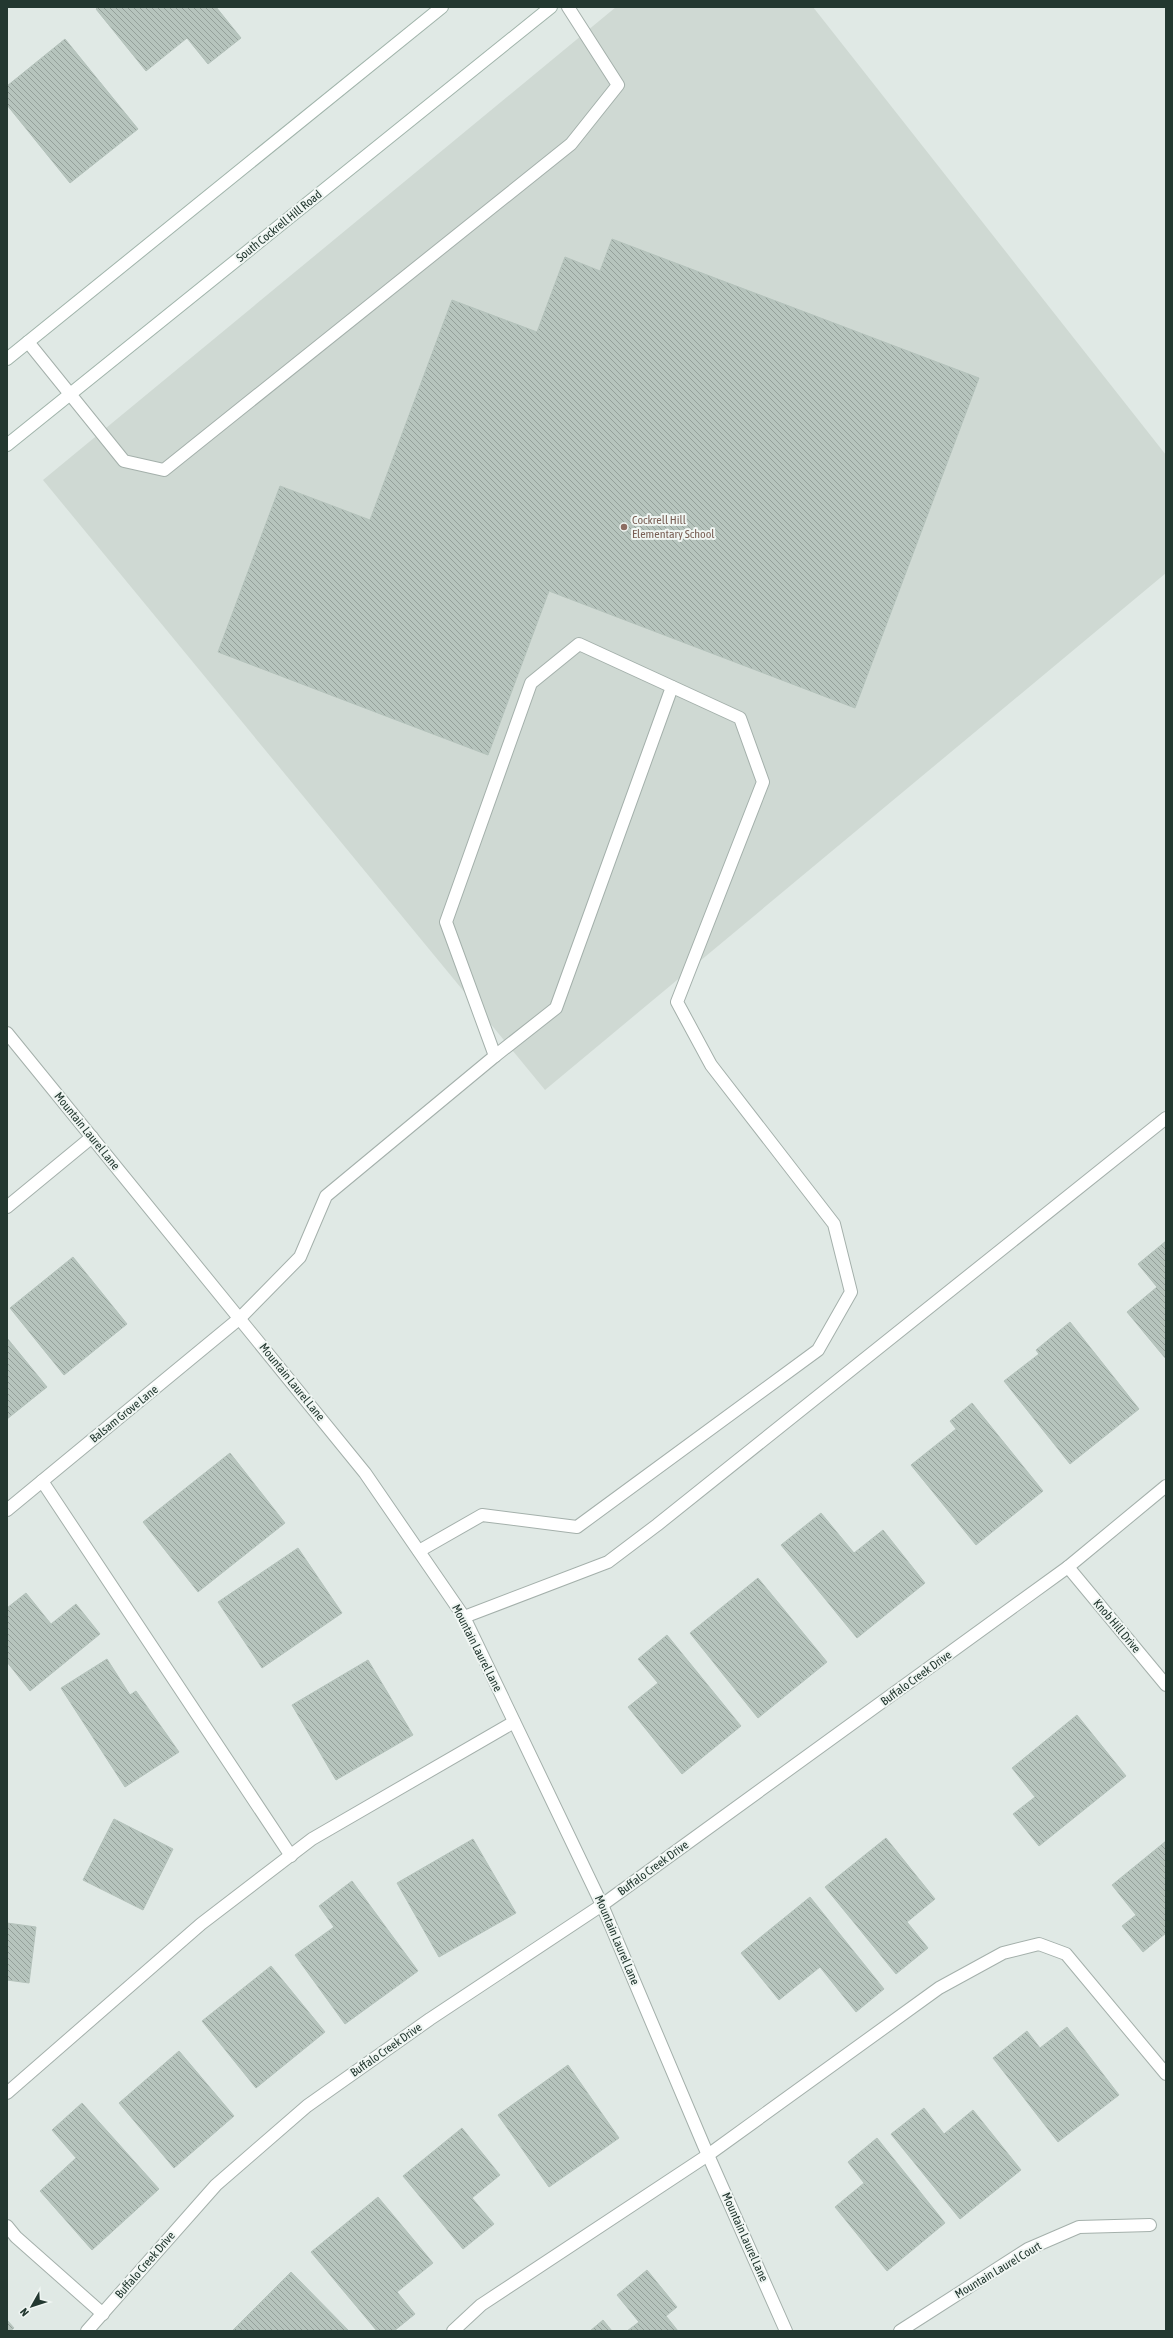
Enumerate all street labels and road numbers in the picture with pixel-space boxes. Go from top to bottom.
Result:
street label: South Cockrell Hill Road [233,187,325,265]
street label: Mountain Laurel Lane [51,1089,123,1173]
street label: Mountain Laurel Lane [256,1340,328,1424]
street label: Balsam Grove Lane [87,1382,161,1446]
street label: Knob Hill Drive [1091,1596,1143,1656]
street label: Mountain Laurel Lane [449,1602,505,1694]
street label: Buffalo Creek Drive [878,1648,954,1708]
street label: Buffalo Creek Drive [615,1838,691,1898]
street label: Mountain Laurel Lane [592,1893,642,1987]
street label: Buffalo Creek Drive [348,2020,424,2080]
street label: Mountain Laurel Lane [719,2190,771,2284]
street label: Buffalo Creek Drive [112,2229,178,2301]
street label: Mountain Laurel Court [952,2238,1044,2301]

